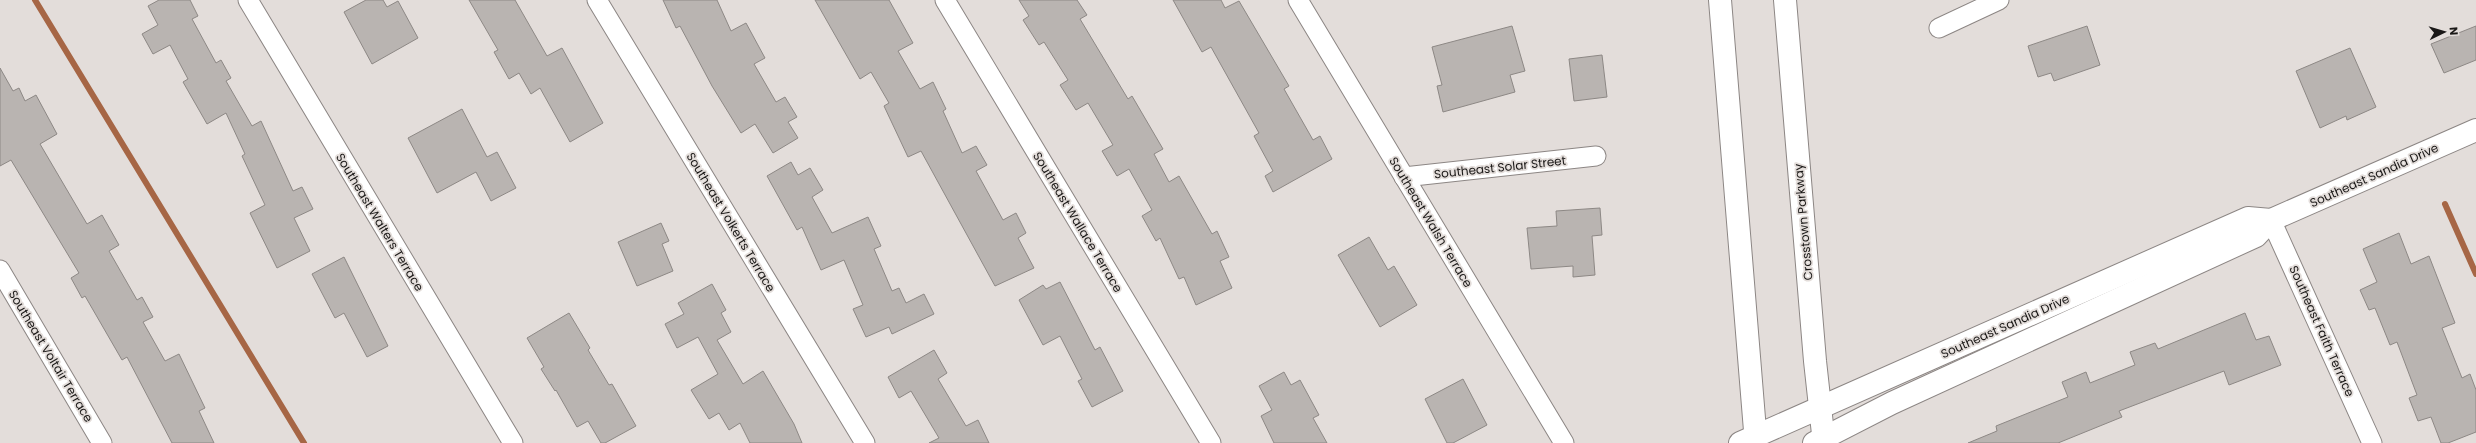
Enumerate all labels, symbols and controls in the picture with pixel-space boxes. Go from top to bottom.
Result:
north arrow [2424,12,2464,52]
text: N [2446,26,2462,36]
street label: Southeast Sandia Drive [2307,139,2441,211]
street label: Southeast Wallace Terrace [1029,148,1127,296]
street label: Southeast Volkerts Terrace [682,149,780,295]
street label: Southeast Walters Terrace [332,150,428,294]
street label: Southeast Solar Street [1433,152,1567,182]
street label: Southeast Walsh Terrace [1385,154,1477,290]
street label: Crosstown Parkway [1789,163,1817,281]
street label: Southeast Faith Terrace [2285,263,2359,399]
street label: Southeast Voltair Terrace [5,287,97,425]
street label: Southeast Sandia Drive [1938,290,2072,362]

